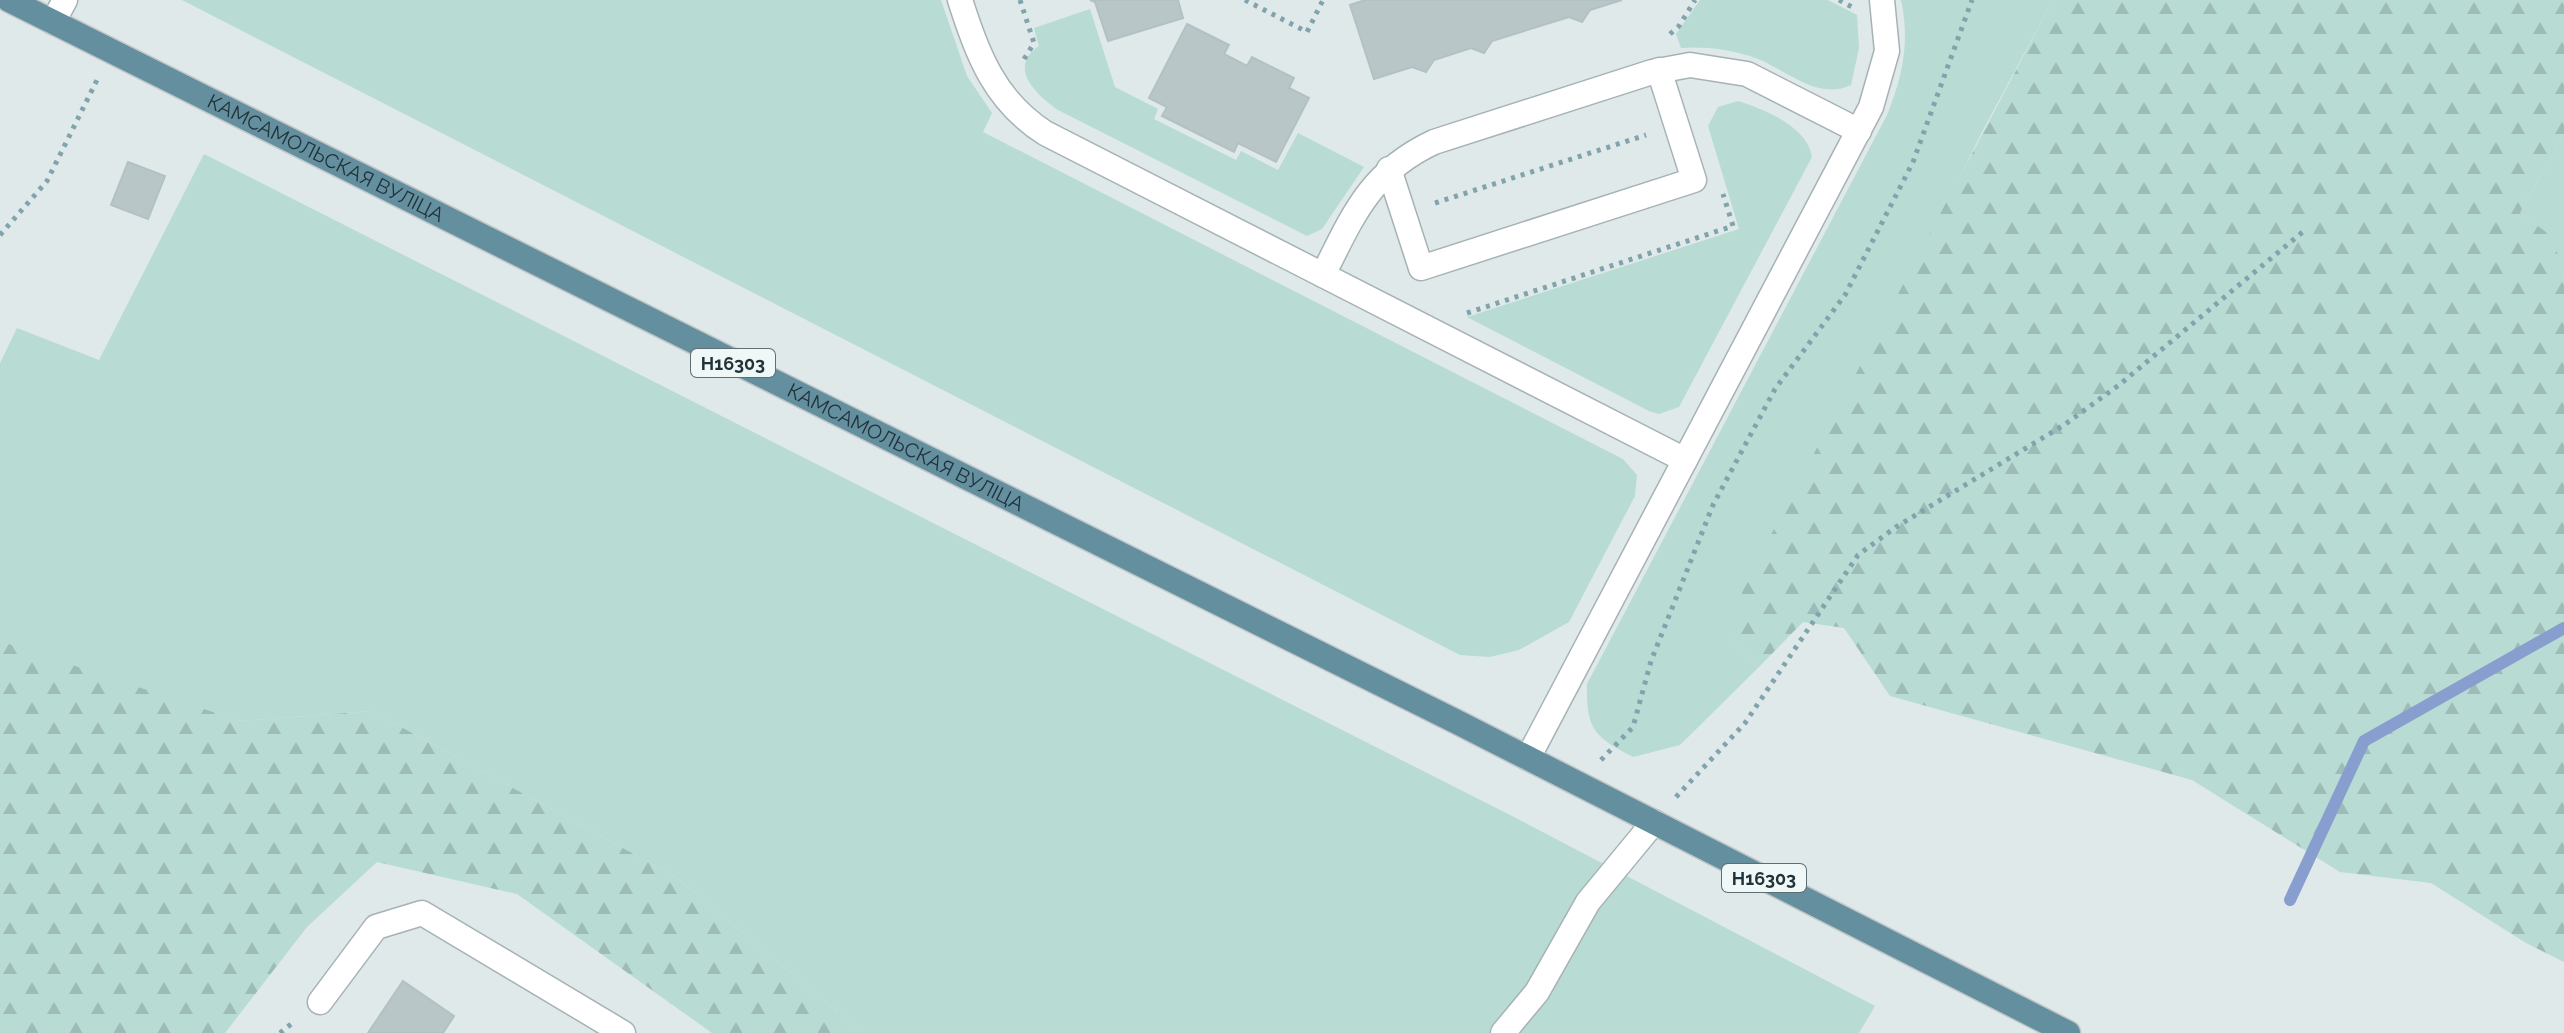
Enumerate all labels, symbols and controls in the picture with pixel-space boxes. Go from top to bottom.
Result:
street label: КАМСАМОЛЬСКАЯ ВУЛІЦА [204,89,449,227]
road number: Н16303 [691,349,775,377]
street label: КАМСАМОЛЬСКАЯ ВУЛІЦА [783,378,1028,516]
road number: Н16303 [1722,864,1806,892]

